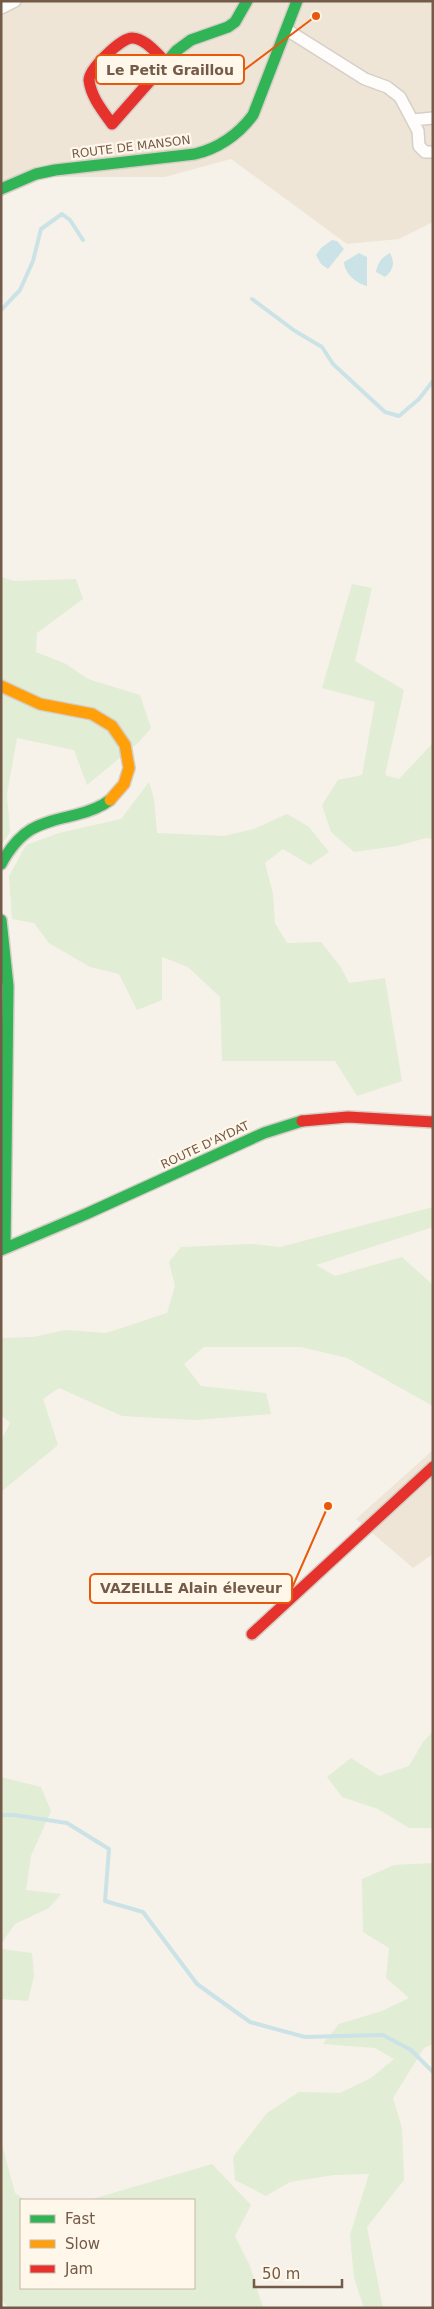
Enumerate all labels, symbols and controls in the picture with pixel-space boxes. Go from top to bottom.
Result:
callout: Le Petit Graillou [96,55,244,84]
text: Le Petit Graillou [106,62,234,78]
street label: ROUTE DE MANSON [71,133,191,161]
street label: ROUTE D'AYDAT [159,1118,252,1172]
callout: VAZEILLE Alain éleveur [90,1574,292,1603]
text: VAZEILLE Alain éleveur [100,1580,282,1596]
legend [20,2199,195,2289]
text: Fast [65,2210,95,2228]
text: Slow [65,2235,100,2253]
scale bar [254,2256,342,2288]
text: Jam [64,2260,93,2278]
text: 50 m [262,2265,300,2283]

